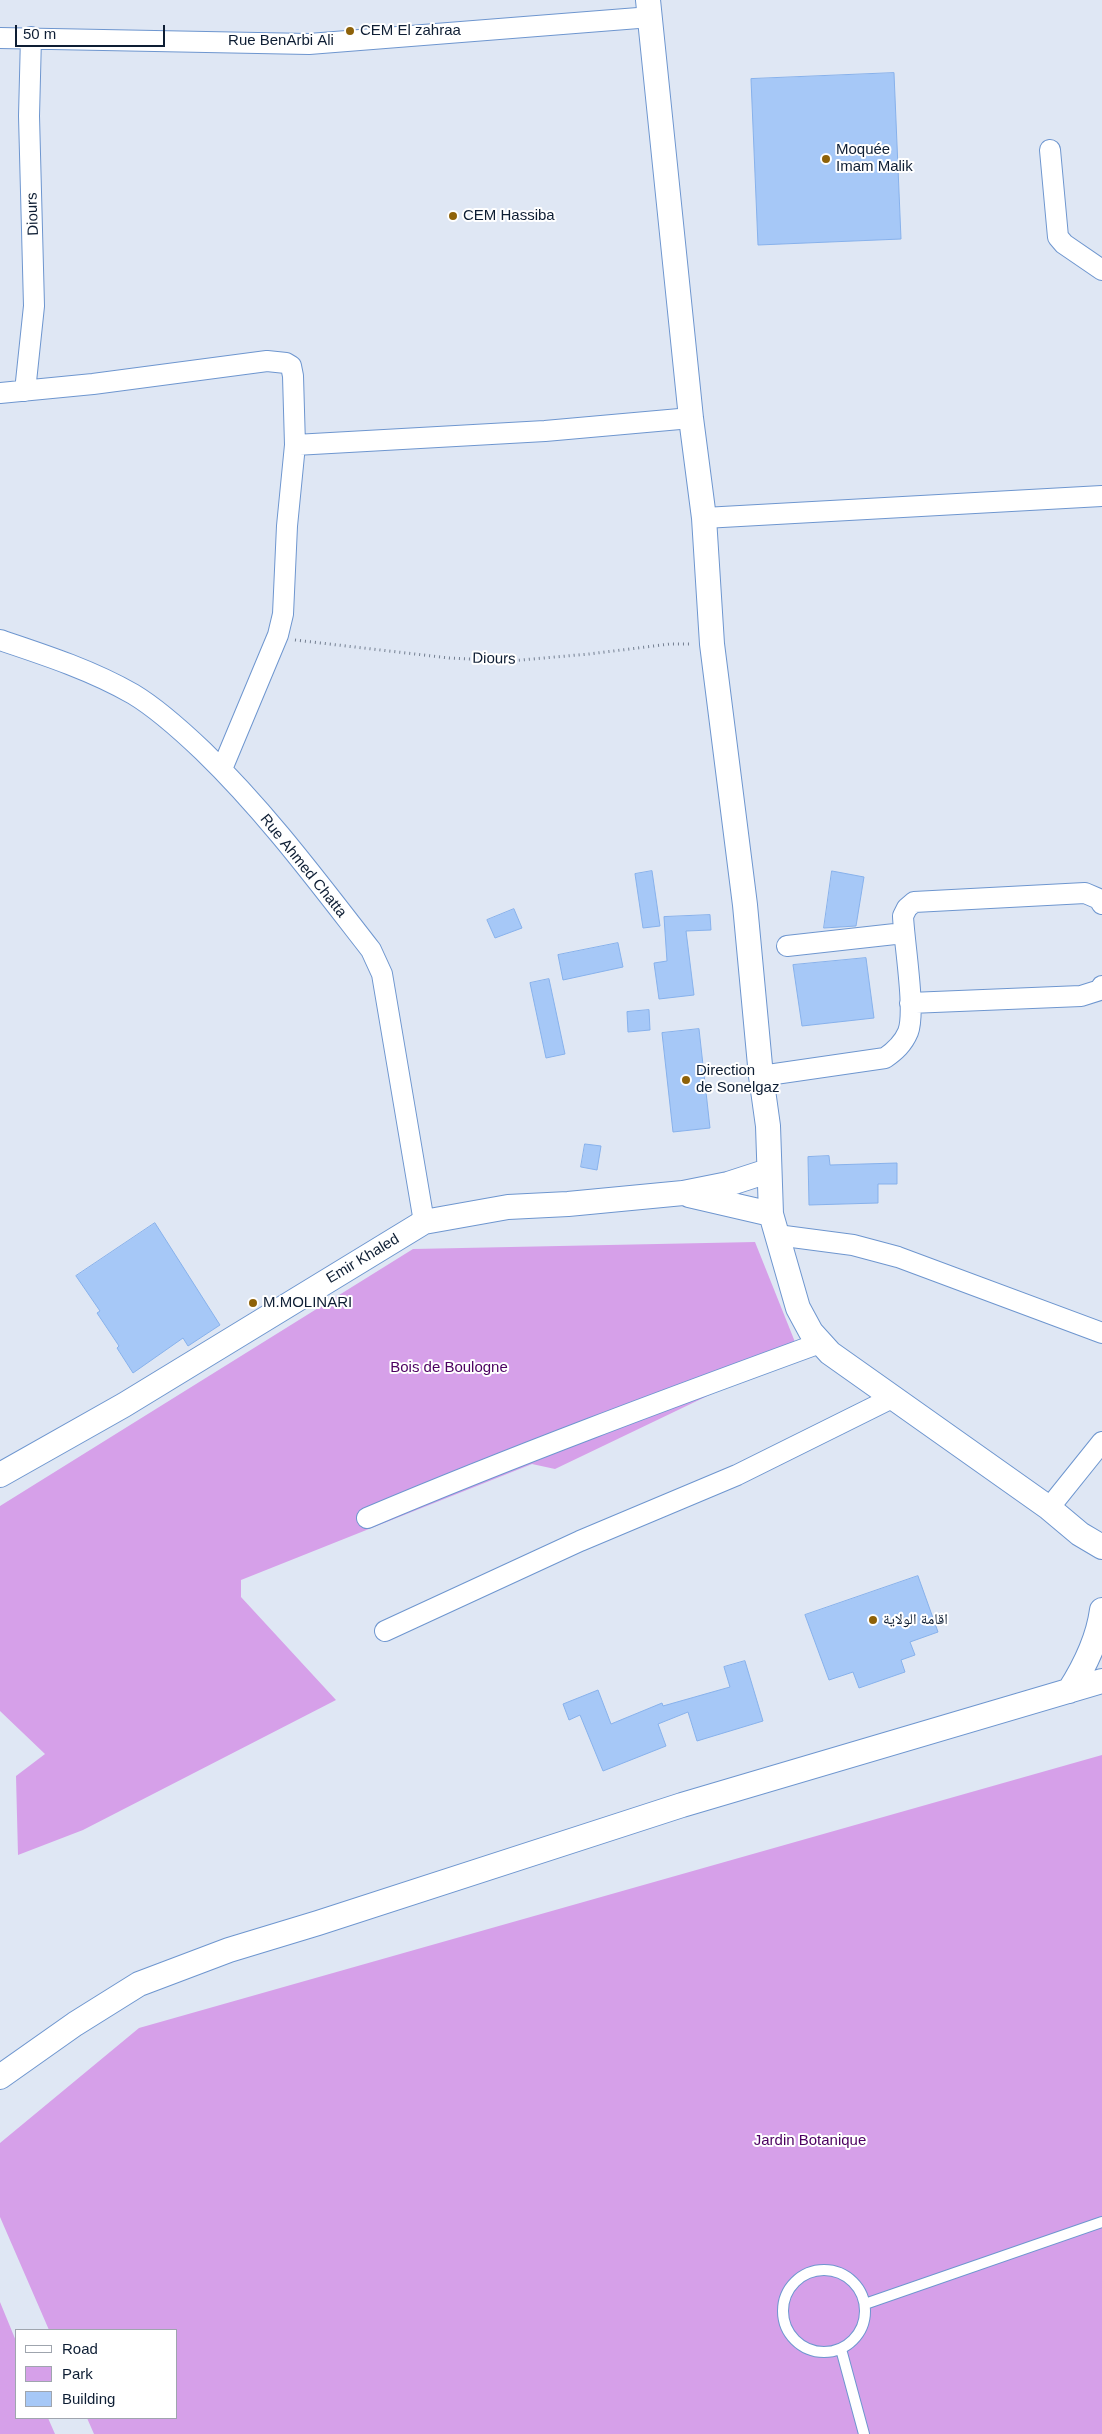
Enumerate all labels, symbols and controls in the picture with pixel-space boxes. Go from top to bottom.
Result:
scale bar [18,15,168,47]
place label: CEM El zahraa [360,22,461,40]
text: 50 m [23,25,56,42]
marker: CEM El zahraa [344,25,356,37]
street label: Rue BenArbi Ali [228,32,334,50]
place label: Moquée Imam Malik [836,141,913,176]
marker: Moquée Imam Malik [820,153,832,165]
street label: Diours [23,192,43,236]
place label: CEM Hassiba [463,207,555,225]
marker: CEM Hassiba [447,210,459,222]
street label: Diours [472,650,516,668]
street label: Rue Ahmed Chatta [256,811,350,921]
place label: Direction de Sonelgaz [696,1062,779,1097]
marker: Direction de Sonelgaz [680,1074,692,1086]
street label: Emir Khaled [323,1230,403,1288]
place label: M.MOLINARI [263,1294,352,1312]
marker: M.MOLINARI [247,1297,259,1309]
park label: Bois de Boulogne [390,1359,508,1377]
place label: اقامة الولاية [883,1611,948,1629]
marker: اقامة الولاية [867,1614,879,1626]
park label: Jardin Botanique [754,2132,866,2150]
legend [15,2329,178,2419]
text: Road [62,2340,98,2357]
text: Park [62,2365,93,2382]
text: Building [62,2390,115,2407]

